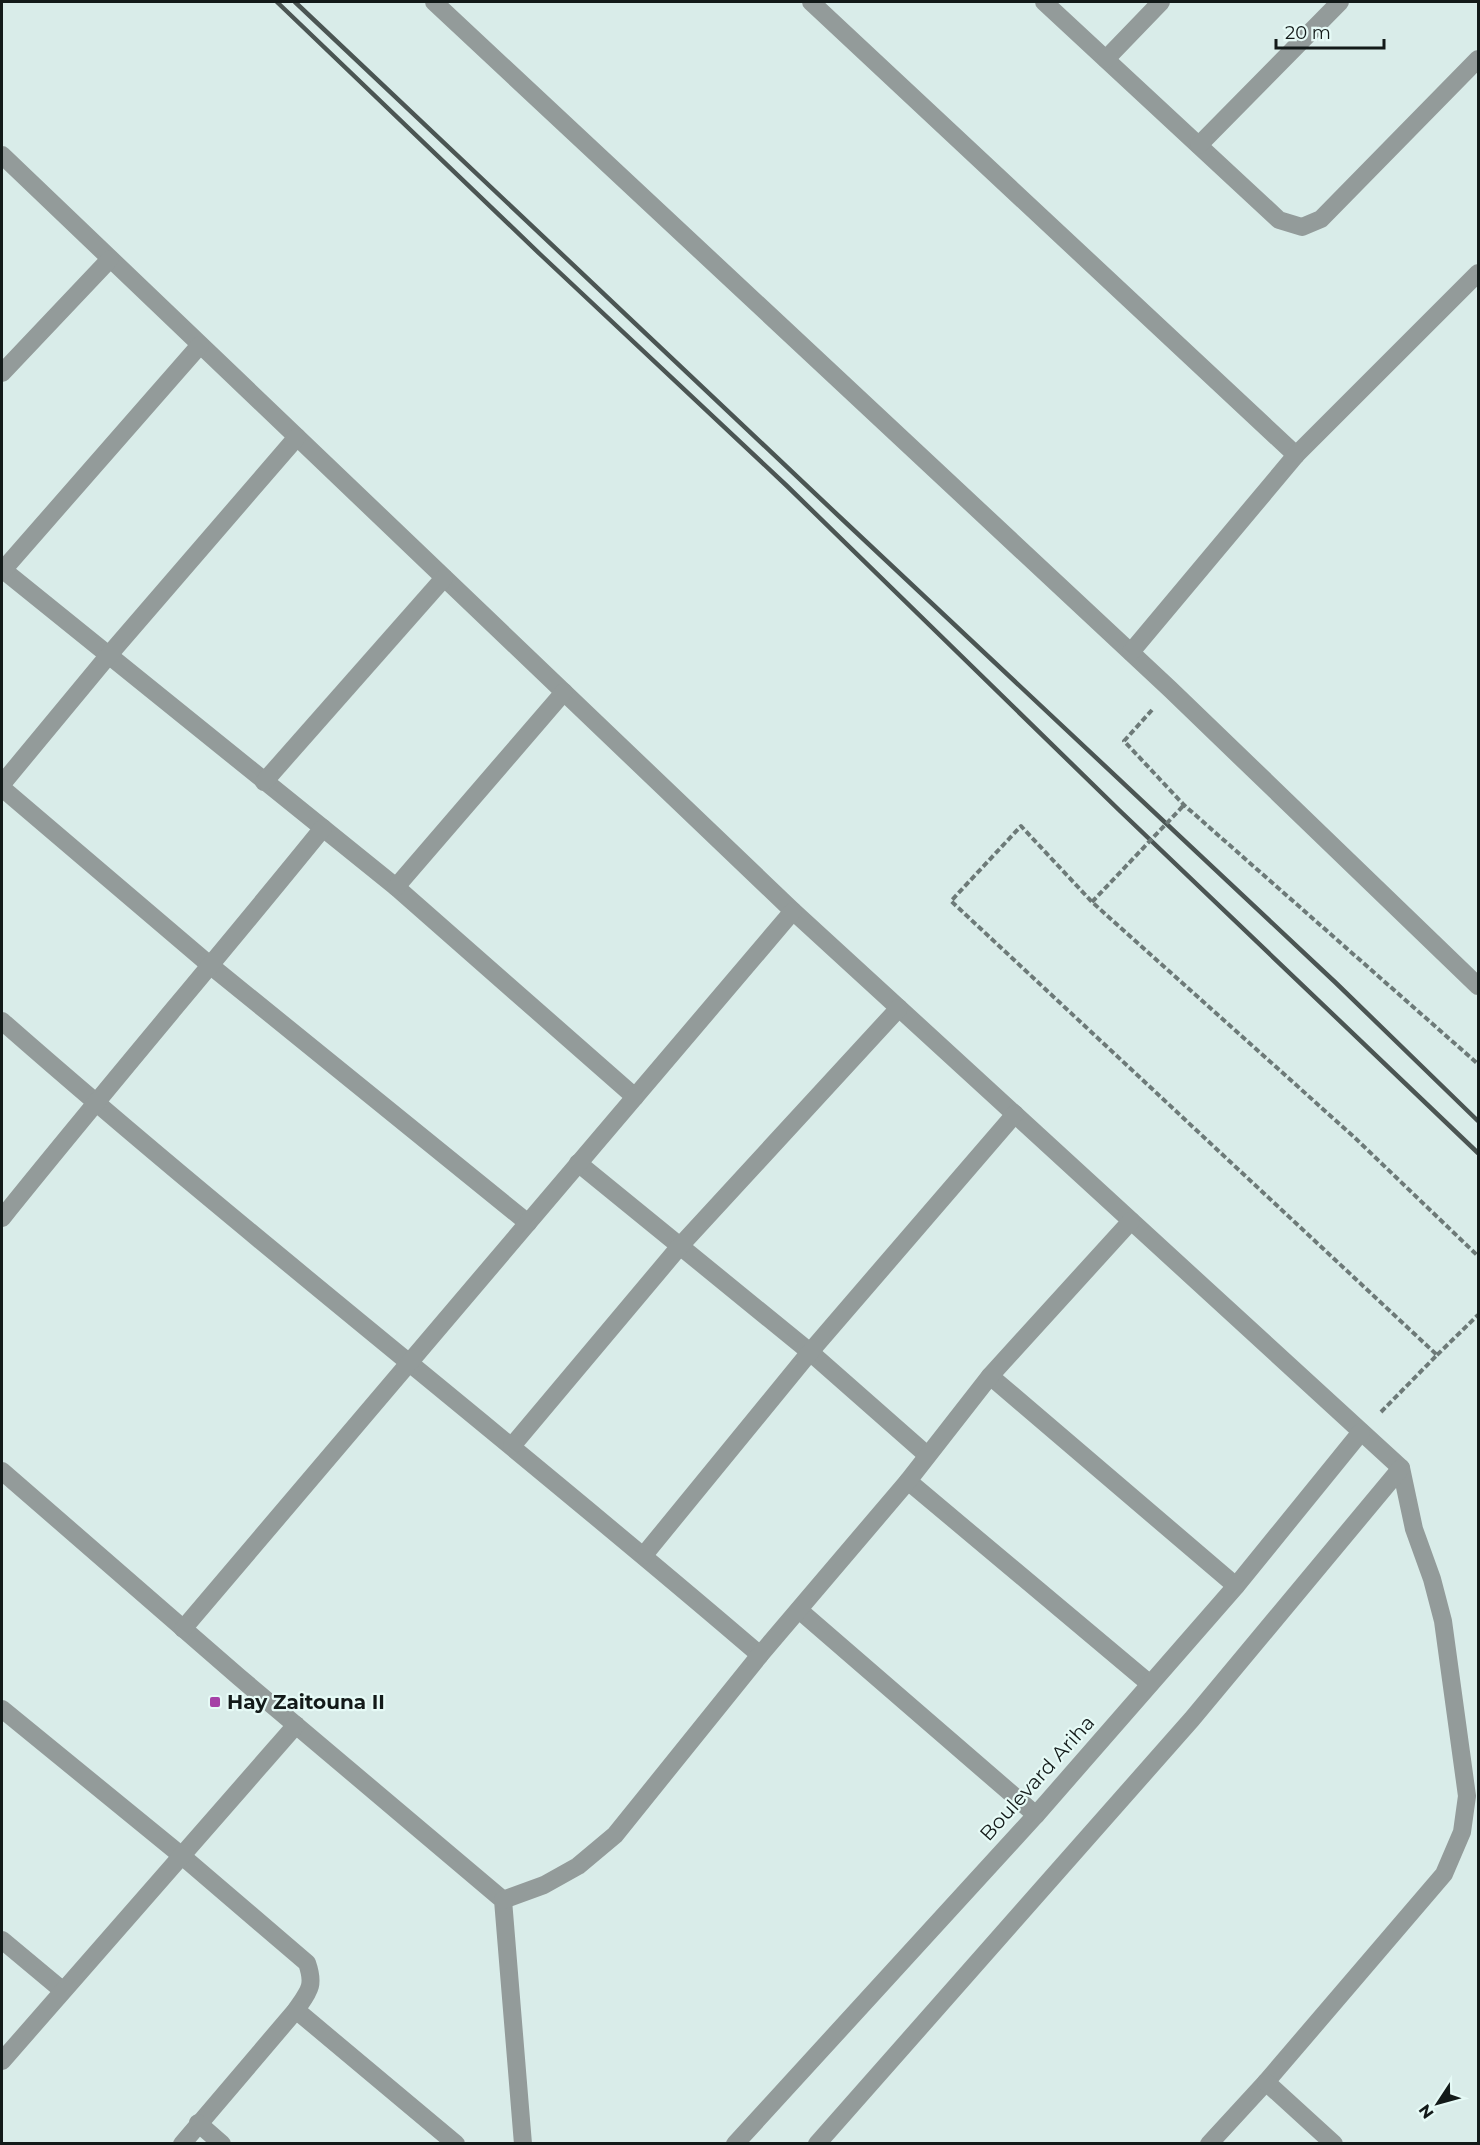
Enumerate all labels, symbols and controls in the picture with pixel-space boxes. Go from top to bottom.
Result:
scale bar [1276,12,1384,50]
text: 20 m [1285,22,1331,44]
place label: Hay Zaitouna II [227,1690,385,1714]
marker: Hay Zaitouna II [208,1695,222,1709]
street label: Boulevard Ariha [975,1711,1099,1845]
north arrow [1408,2073,1468,2133]
text: N [1415,2101,1438,2122]

